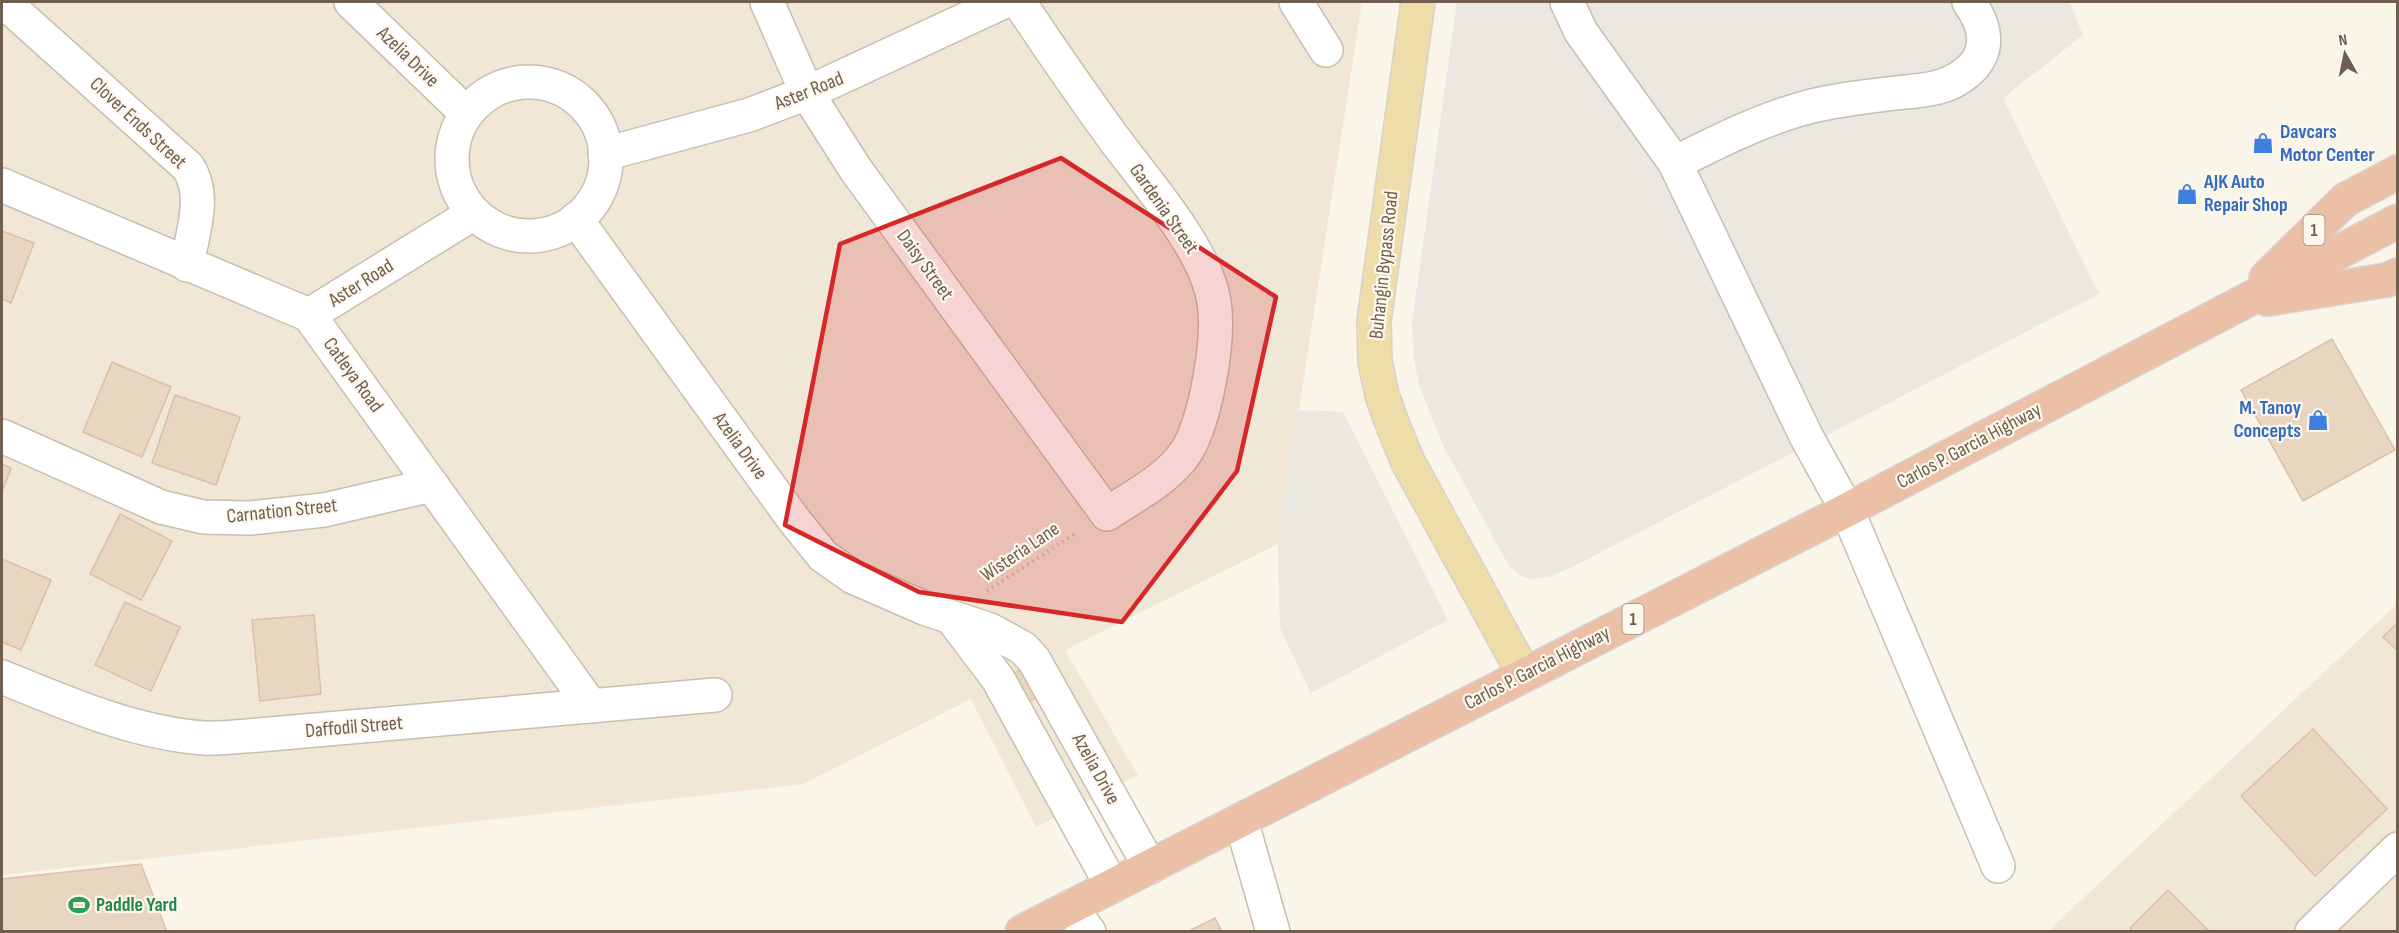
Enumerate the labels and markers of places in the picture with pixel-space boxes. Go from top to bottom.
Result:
place label: Davcars Motor Center [2280,120,2375,167]
shop icon: Davcars Motor Center [2251,131,2275,155]
place label: AJK Auto Repair Shop [2203,170,2288,217]
shop icon: AJK Auto Repair Shop [2175,182,2199,206]
place label: M. Tanoy Concepts [2233,396,2302,443]
shop icon: M. Tanoy Concepts [2306,408,2330,432]
sports icon: Paddle Yard [67,893,91,917]
place label: Paddle Yard [96,893,177,917]

